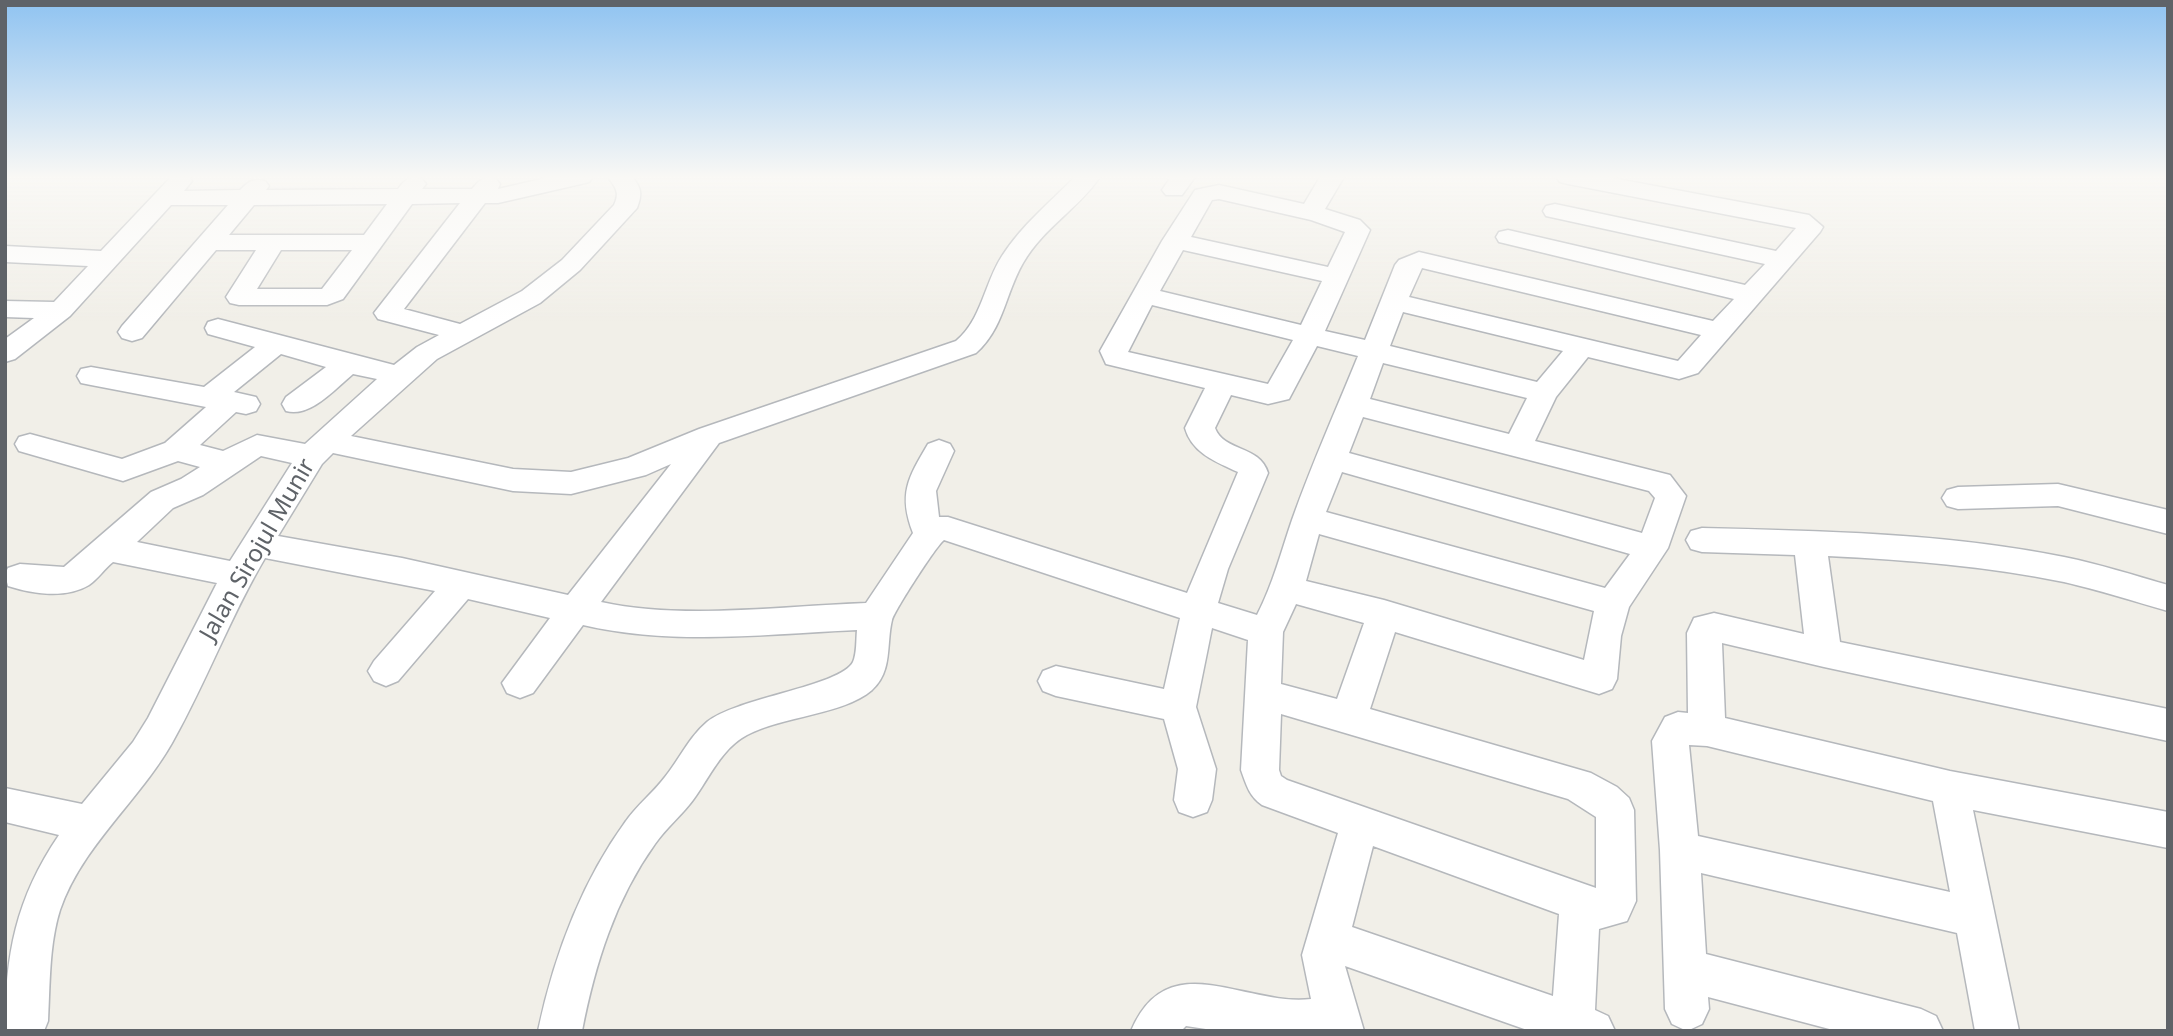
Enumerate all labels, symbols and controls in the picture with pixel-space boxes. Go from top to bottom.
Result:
street label: Jalan Sirojul Munir [194,454,322,646]

